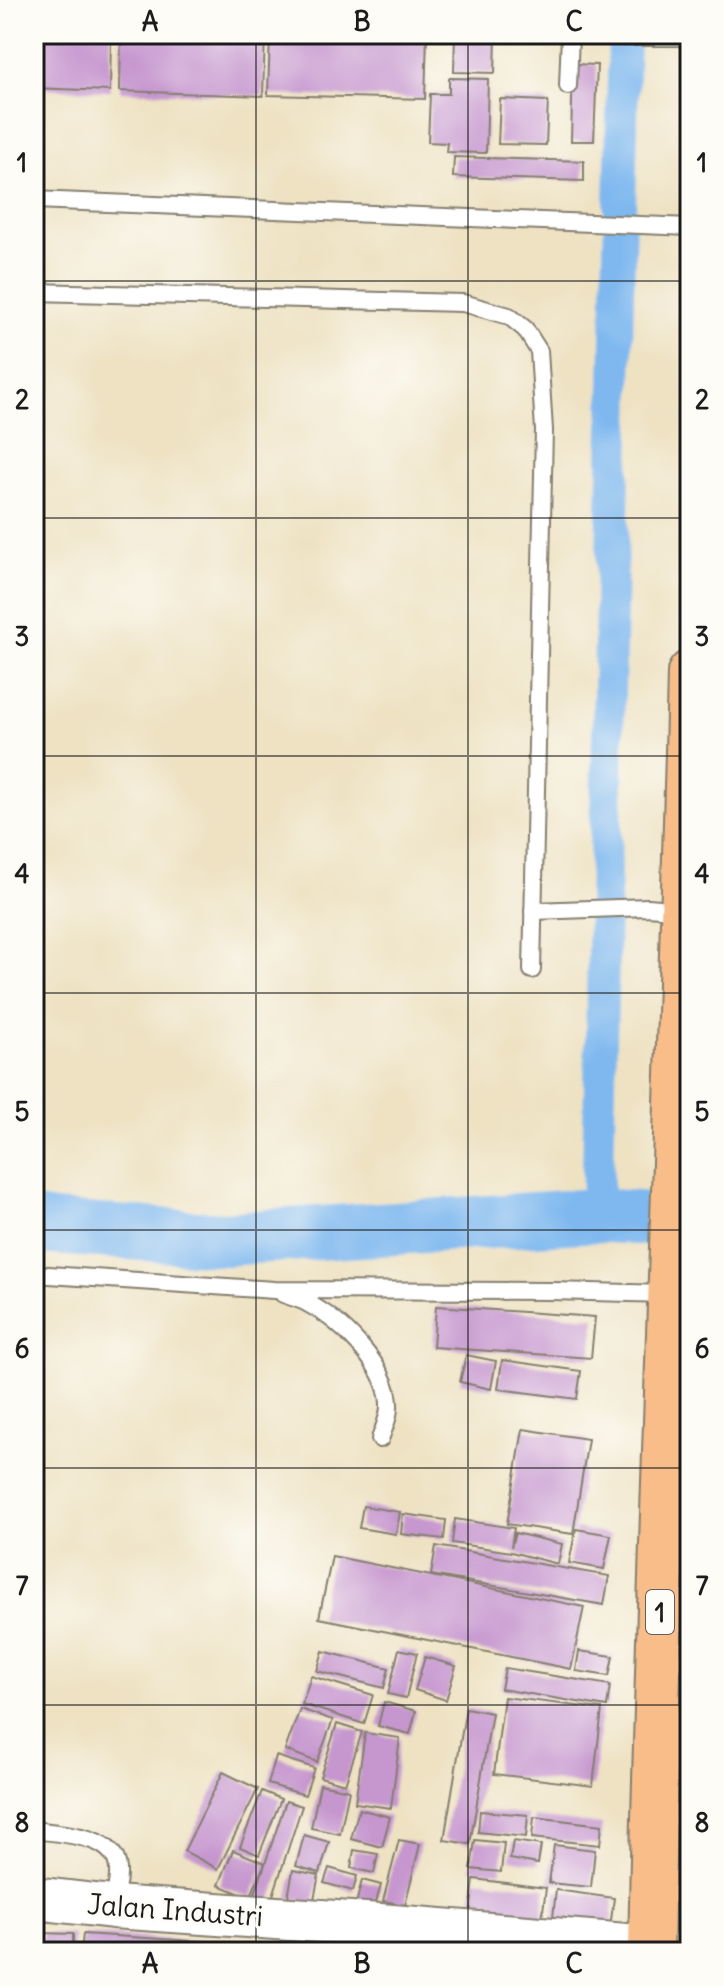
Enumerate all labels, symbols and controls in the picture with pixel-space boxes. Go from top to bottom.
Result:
text: A [142,5,159,38]
text: B [353,5,371,38]
text: C [565,5,583,38]
text: 1 [17,146,27,179]
text: 1 [697,146,707,179]
text: 2 [15,383,29,416]
text: 2 [695,383,709,416]
text: 3 [15,620,29,653]
text: 3 [695,620,709,653]
text: 4 [14,857,30,890]
text: 4 [694,857,710,890]
text: 5 [15,1095,30,1128]
text: 5 [695,1095,710,1128]
text: 6 [14,1332,30,1365]
text: 6 [694,1332,710,1365]
text: 7 [16,1569,29,1602]
text: 7 [696,1569,709,1602]
road number: 1 [646,1590,674,1634]
text: 8 [15,1806,29,1839]
text: 8 [695,1806,709,1839]
street label: Jalan Industri [86,1886,264,1934]
text: A [142,1947,159,1980]
text: B [353,1947,371,1980]
text: C [565,1947,583,1980]

